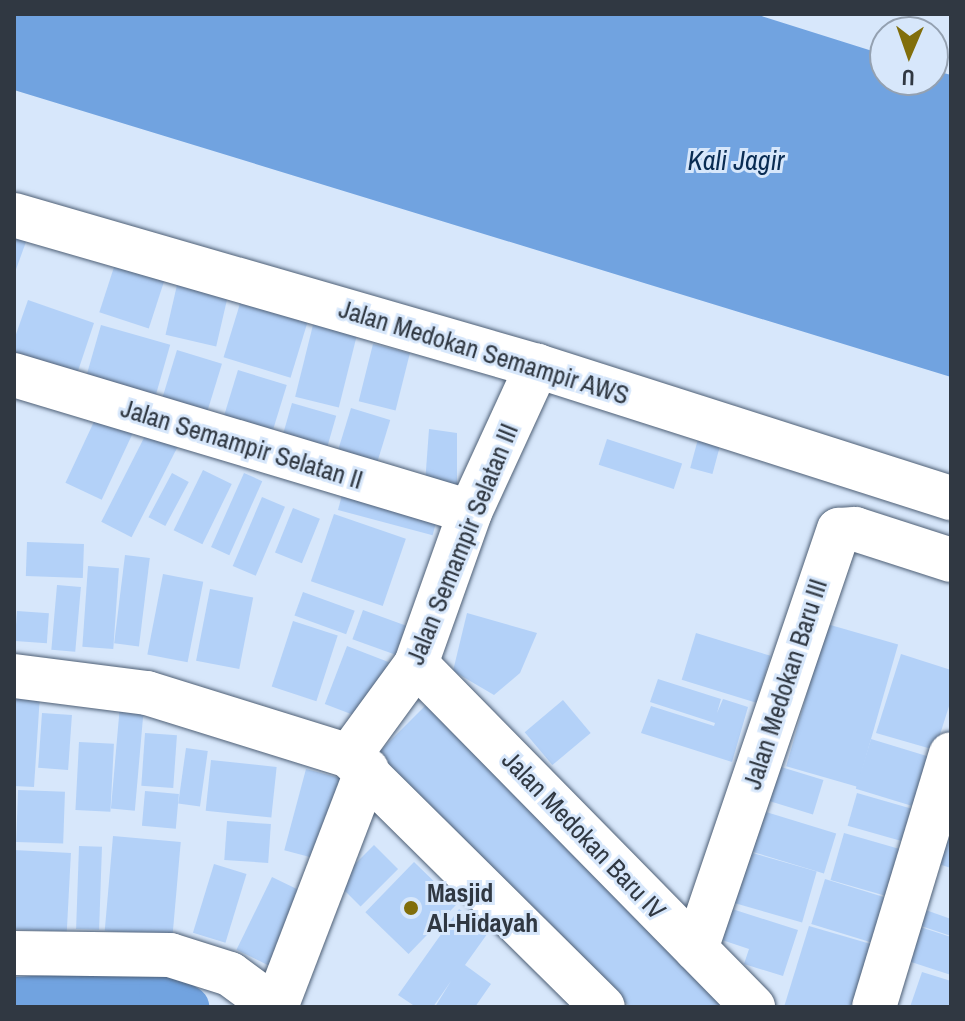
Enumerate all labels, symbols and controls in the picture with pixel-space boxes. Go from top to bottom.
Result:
north arrow [869,16,949,96]
text: U [901,63,915,93]
water label: Kali Jagir [688,143,784,177]
street label: Jalan Medokan Semampir AWS [335,293,633,411]
street label: Jalan Semampir Selatan II [117,392,367,496]
street label: Jalan Semampir Selatan III [399,419,525,669]
street label: Jalan Medokan Baru III [736,575,834,793]
street label: Jalan Medokan Baru IV [496,744,672,926]
place label: Masjid Al-Hidayah [427,877,538,938]
marker: Masjid Al-Hidayah [402,899,420,917]

